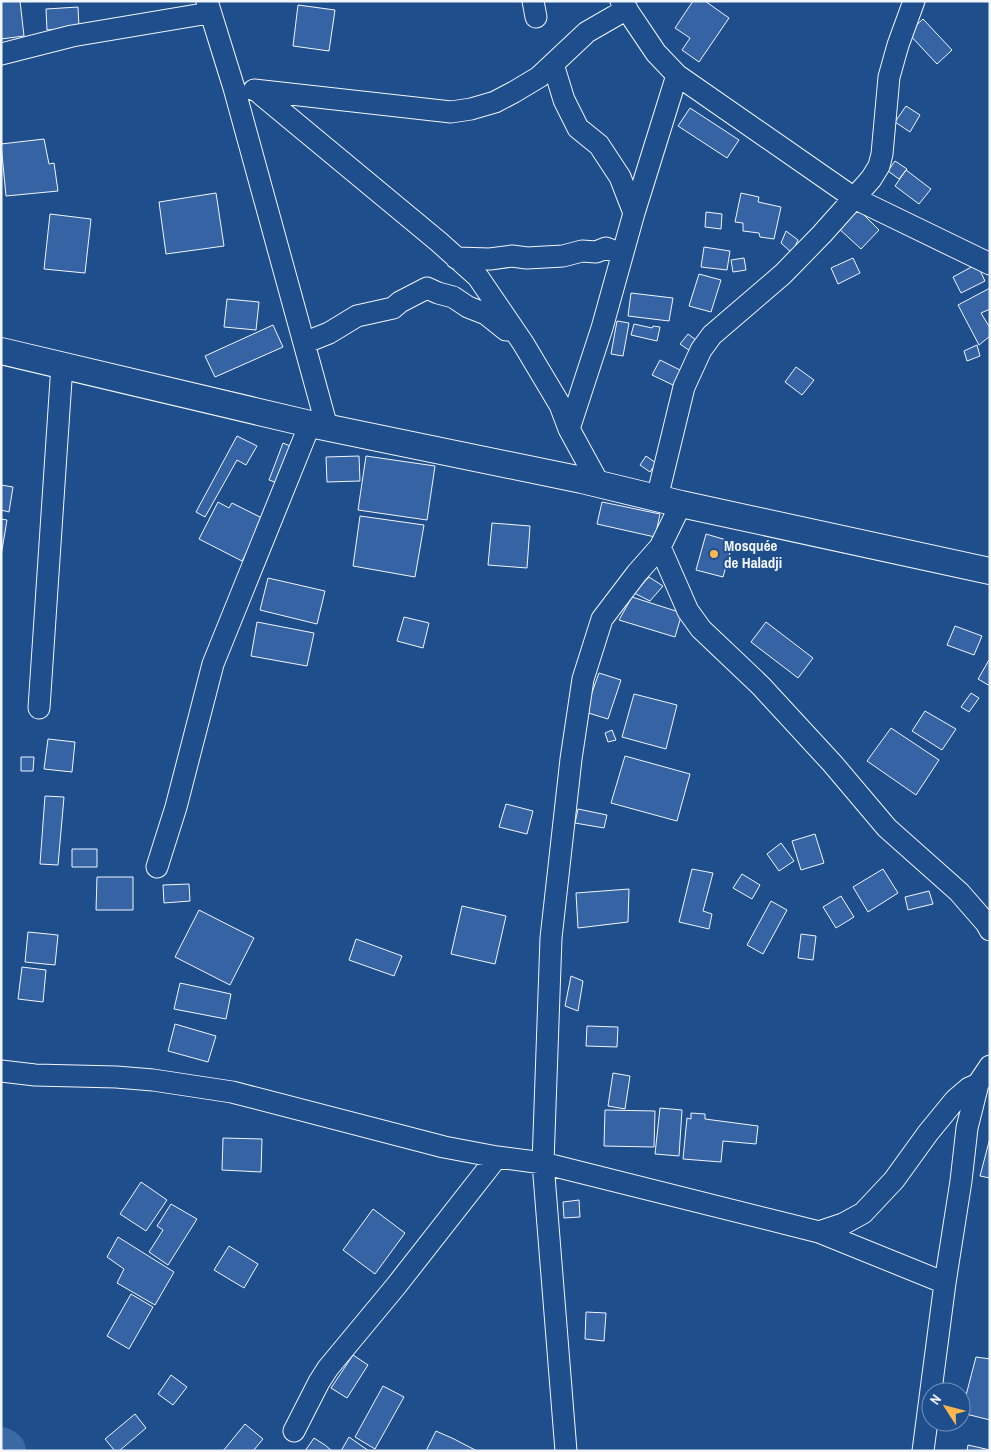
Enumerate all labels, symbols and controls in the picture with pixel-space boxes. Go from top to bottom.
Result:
place label: Mosquée de Haladji [724,535,782,573]
marker: Mosquée de Haladji [708,548,720,560]
north arrow [921,1382,971,1432]
text: N [926,1391,945,1408]

